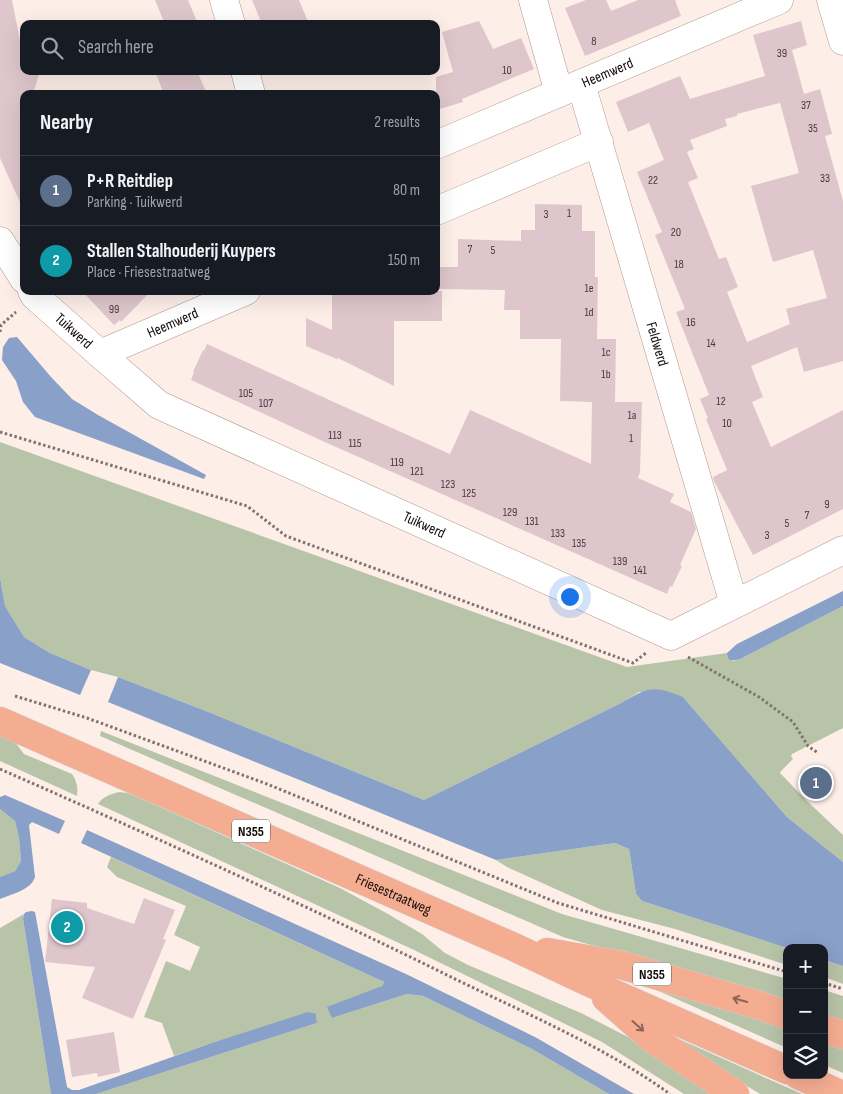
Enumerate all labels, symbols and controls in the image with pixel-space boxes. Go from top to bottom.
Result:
search box [20,20,440,75]
icon: search [38,34,66,62]
house number: 8 [591,34,597,49]
text: Search here [78,36,154,59]
house number: 39 [777,46,787,61]
street label: Heemwerd [579,54,636,92]
house number: 10 [502,63,512,78]
house number: 37 [801,98,811,113]
text: Nearby [40,110,93,135]
text: 2 results [374,113,420,132]
house number: 35 [808,121,818,136]
text: P+R Reitdiep [87,170,173,193]
house number: 33 [820,171,830,186]
house number: 22 [648,173,658,188]
text: 1 [53,181,59,200]
text: 80 m [393,181,420,200]
text: Parking · Tuikwerd [87,193,182,212]
house number: 1 [567,206,572,221]
house number: 3 [543,207,549,222]
house number: 20 [671,225,681,240]
text: Stallen Stalhouderij Kuypers [87,240,276,263]
house number: 7 [468,242,473,257]
house number: 5 [491,243,496,258]
text: 2 [52,251,60,270]
text: 150 m [388,251,420,270]
house number: 18 [674,257,684,272]
text: Place · Friesestraatweg [87,263,210,282]
house number: 1e [584,281,594,296]
house number: 99 [109,302,119,317]
street label: Heemwerd [144,304,201,343]
house number: 1d [584,305,594,320]
street label: Tuikwerd [51,309,97,353]
house number: 16 [686,315,696,330]
street label: Feldwerd [642,320,673,369]
house number: 14 [706,336,716,351]
house number: 1c [601,345,611,360]
house number: 1b [601,367,611,382]
house number: 105 [239,386,253,401]
house number: 12 [716,394,726,409]
house number: 107 [259,396,273,411]
house number: 1a [628,408,637,423]
house number: 10 [722,416,732,431]
house number: 113 [328,428,342,443]
house number: 1 [629,431,634,446]
house number: 115 [348,436,362,451]
house number: 119 [390,455,404,470]
house number: 121 [410,464,425,479]
house number: 123 [441,477,455,492]
house number: 125 [462,486,476,501]
house number: 9 [824,497,830,512]
house number: 129 [503,505,517,520]
street label: Tuikwerd [400,507,448,543]
house number: 7 [805,508,810,523]
house number: 131 [525,514,540,529]
house number: 5 [785,516,790,531]
house number: 133 [551,526,565,541]
house number: 3 [764,528,770,543]
house number: 135 [572,536,586,551]
house number: 139 [613,554,627,569]
house number: 141 [633,563,648,578]
your location [557,584,583,610]
pin: 1 [800,764,832,802]
road number: N355 [232,819,270,842]
street label: Friesestraatweg [353,870,434,919]
pin: 2 [51,908,83,946]
map controls [783,944,828,1079]
button: + [783,944,828,989]
road number: N355 [633,962,671,986]
button: − [783,989,828,1034]
one-way arrow [733,995,749,1004]
one-way arrow [631,1020,644,1032]
button: layers [783,1034,828,1079]

